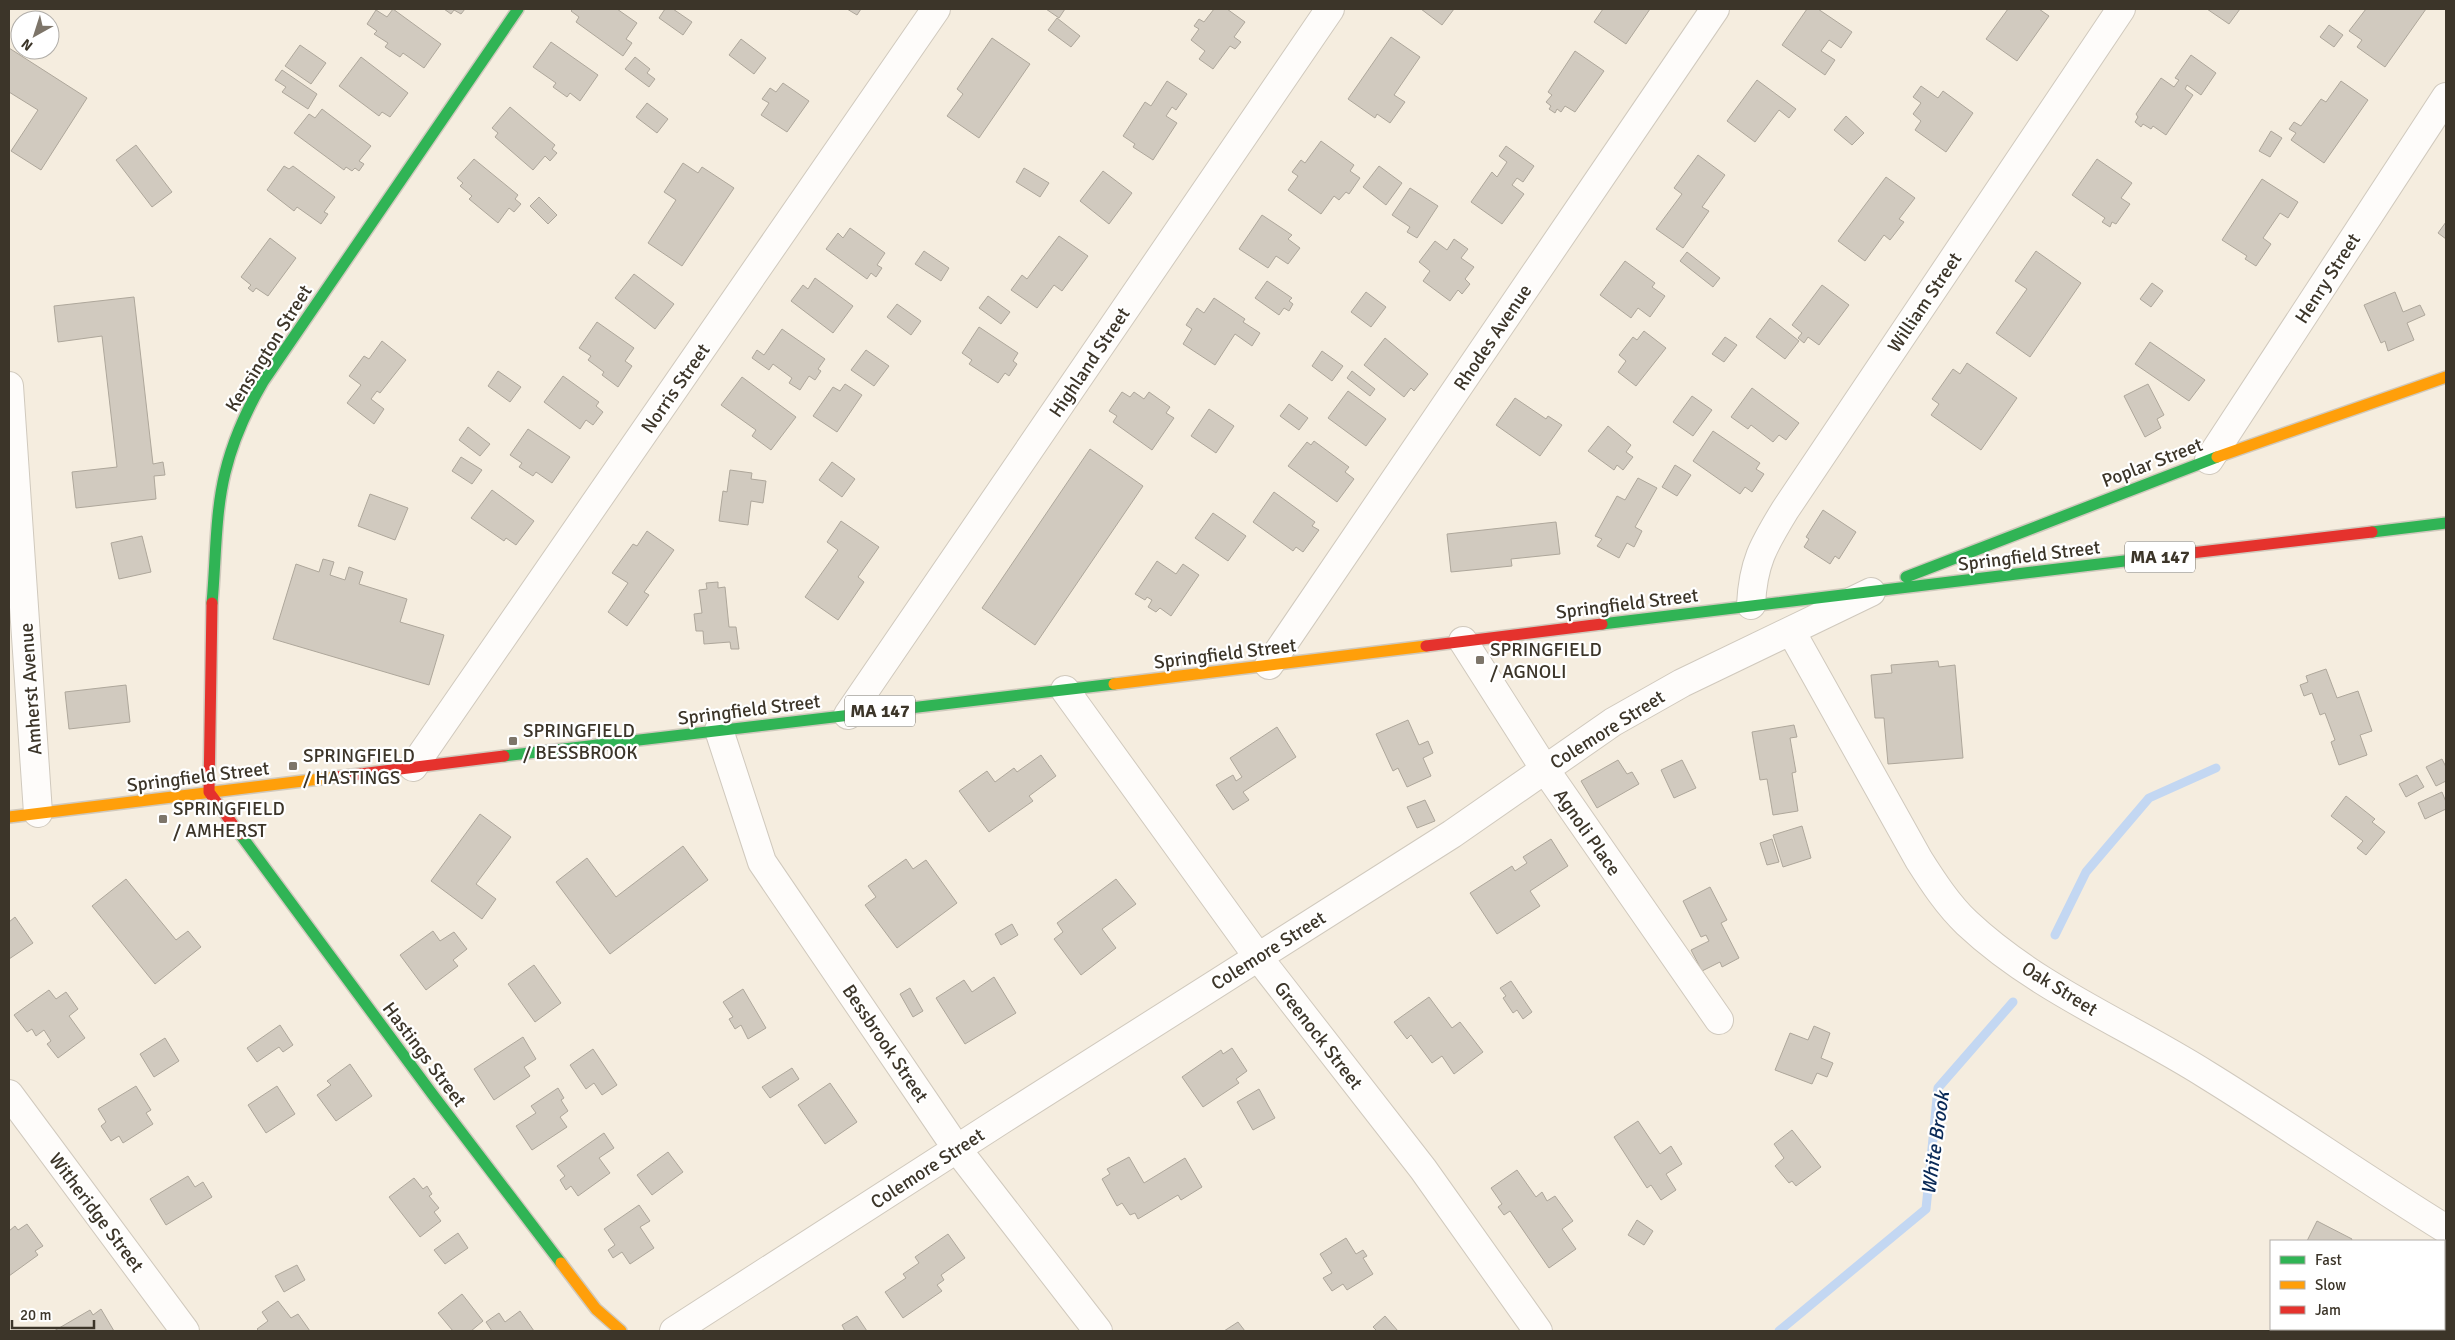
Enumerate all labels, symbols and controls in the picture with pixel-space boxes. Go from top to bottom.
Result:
north arrow [10,10,60,60]
text: N [18,35,36,54]
street label: Henry Street [2290,229,2366,328]
street label: William Street [1883,248,1967,357]
street label: Kensington Street [220,280,318,416]
street label: Rhodes Avenue [1448,280,1537,395]
street label: Highland Street [1044,303,1136,422]
street label: Norris Street [636,339,716,438]
street label: Poplar Street [2099,433,2207,493]
street label: Springfield Street [1957,535,2102,577]
road number: MA 147 [2125,542,2195,572]
street label: Springfield Street [1555,583,1700,625]
street label: Amherst Avenue [14,622,48,756]
street label: Springfield Street [1153,633,1298,675]
place label: SPRINGFIELD / AGNOLI [1490,638,1602,684]
marker: SPRINGFIELD / AGNOLI [1474,654,1486,666]
street label: Colemore Street [1546,685,1670,775]
street label: Springfield Street [677,689,822,731]
road number: MA 147 [845,696,915,726]
place label: SPRINGFIELD / BESSBROOK [523,719,638,765]
marker: SPRINGFIELD / BESSBROOK [507,735,519,747]
place label: SPRINGFIELD / HASTINGS [303,744,415,790]
street label: Springfield Street [126,756,271,798]
marker: SPRINGFIELD / HASTINGS [287,760,299,772]
street label: Agnoli Place [1548,784,1626,881]
place label: SPRINGFIELD / AMHERST [173,797,285,843]
marker: SPRINGFIELD / AMHERST [157,813,169,825]
street label: Colemore Street [1207,906,1331,996]
street label: Oak Street [2017,956,2102,1022]
street label: Greenock Street [1269,977,1368,1095]
street label: Bessbrook Street [837,980,934,1107]
street label: Hastings Street [377,997,472,1112]
water label: White Brook [1916,1088,1955,1196]
street label: Colemore Street [866,1123,989,1215]
street label: Witheridge Street [43,1148,149,1277]
legend [2270,1240,2445,1330]
text: Fast [2315,1251,2342,1269]
text: Slow [2315,1276,2346,1294]
scale bar [12,1298,95,1330]
text: Jam [2315,1301,2341,1319]
text: 20 m [20,1306,51,1324]

